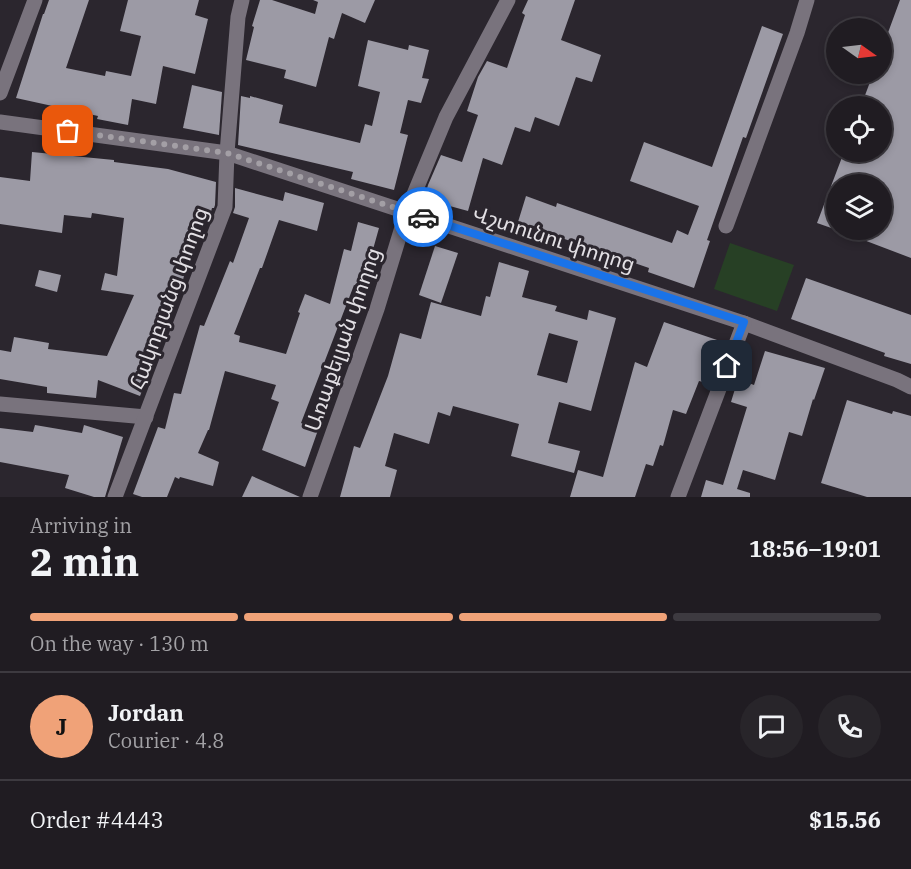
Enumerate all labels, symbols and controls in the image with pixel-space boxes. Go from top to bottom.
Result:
north arrow [826,18,892,84]
map controls [826,18,892,240]
button: locate [826,96,892,162]
pin [42,105,93,156]
icon: bag [51,114,84,147]
button: layers [826,174,892,240]
courier [393,187,453,247]
street label: Վշտունու փողոց [469,198,639,278]
icon: car [407,201,440,234]
street label: Հակոբյանց փողոց [122,203,214,393]
street label: Առաքելյան փողոց [297,243,387,435]
pin [701,340,752,391]
icon: home [710,349,743,382]
text: Arriving in [30,512,132,539]
text: 18:56–19:01 [749,534,881,563]
text: 2 min [30,536,139,587]
text: On the way · 130 m [30,630,209,657]
button: chat [740,695,803,758]
button: phone [818,695,881,758]
text: Jordan [108,698,184,727]
text: J [56,712,67,741]
text: Courier · 4.8 [108,727,224,754]
text: Order #4443 [30,805,164,834]
text: $15.56 [809,805,881,834]

